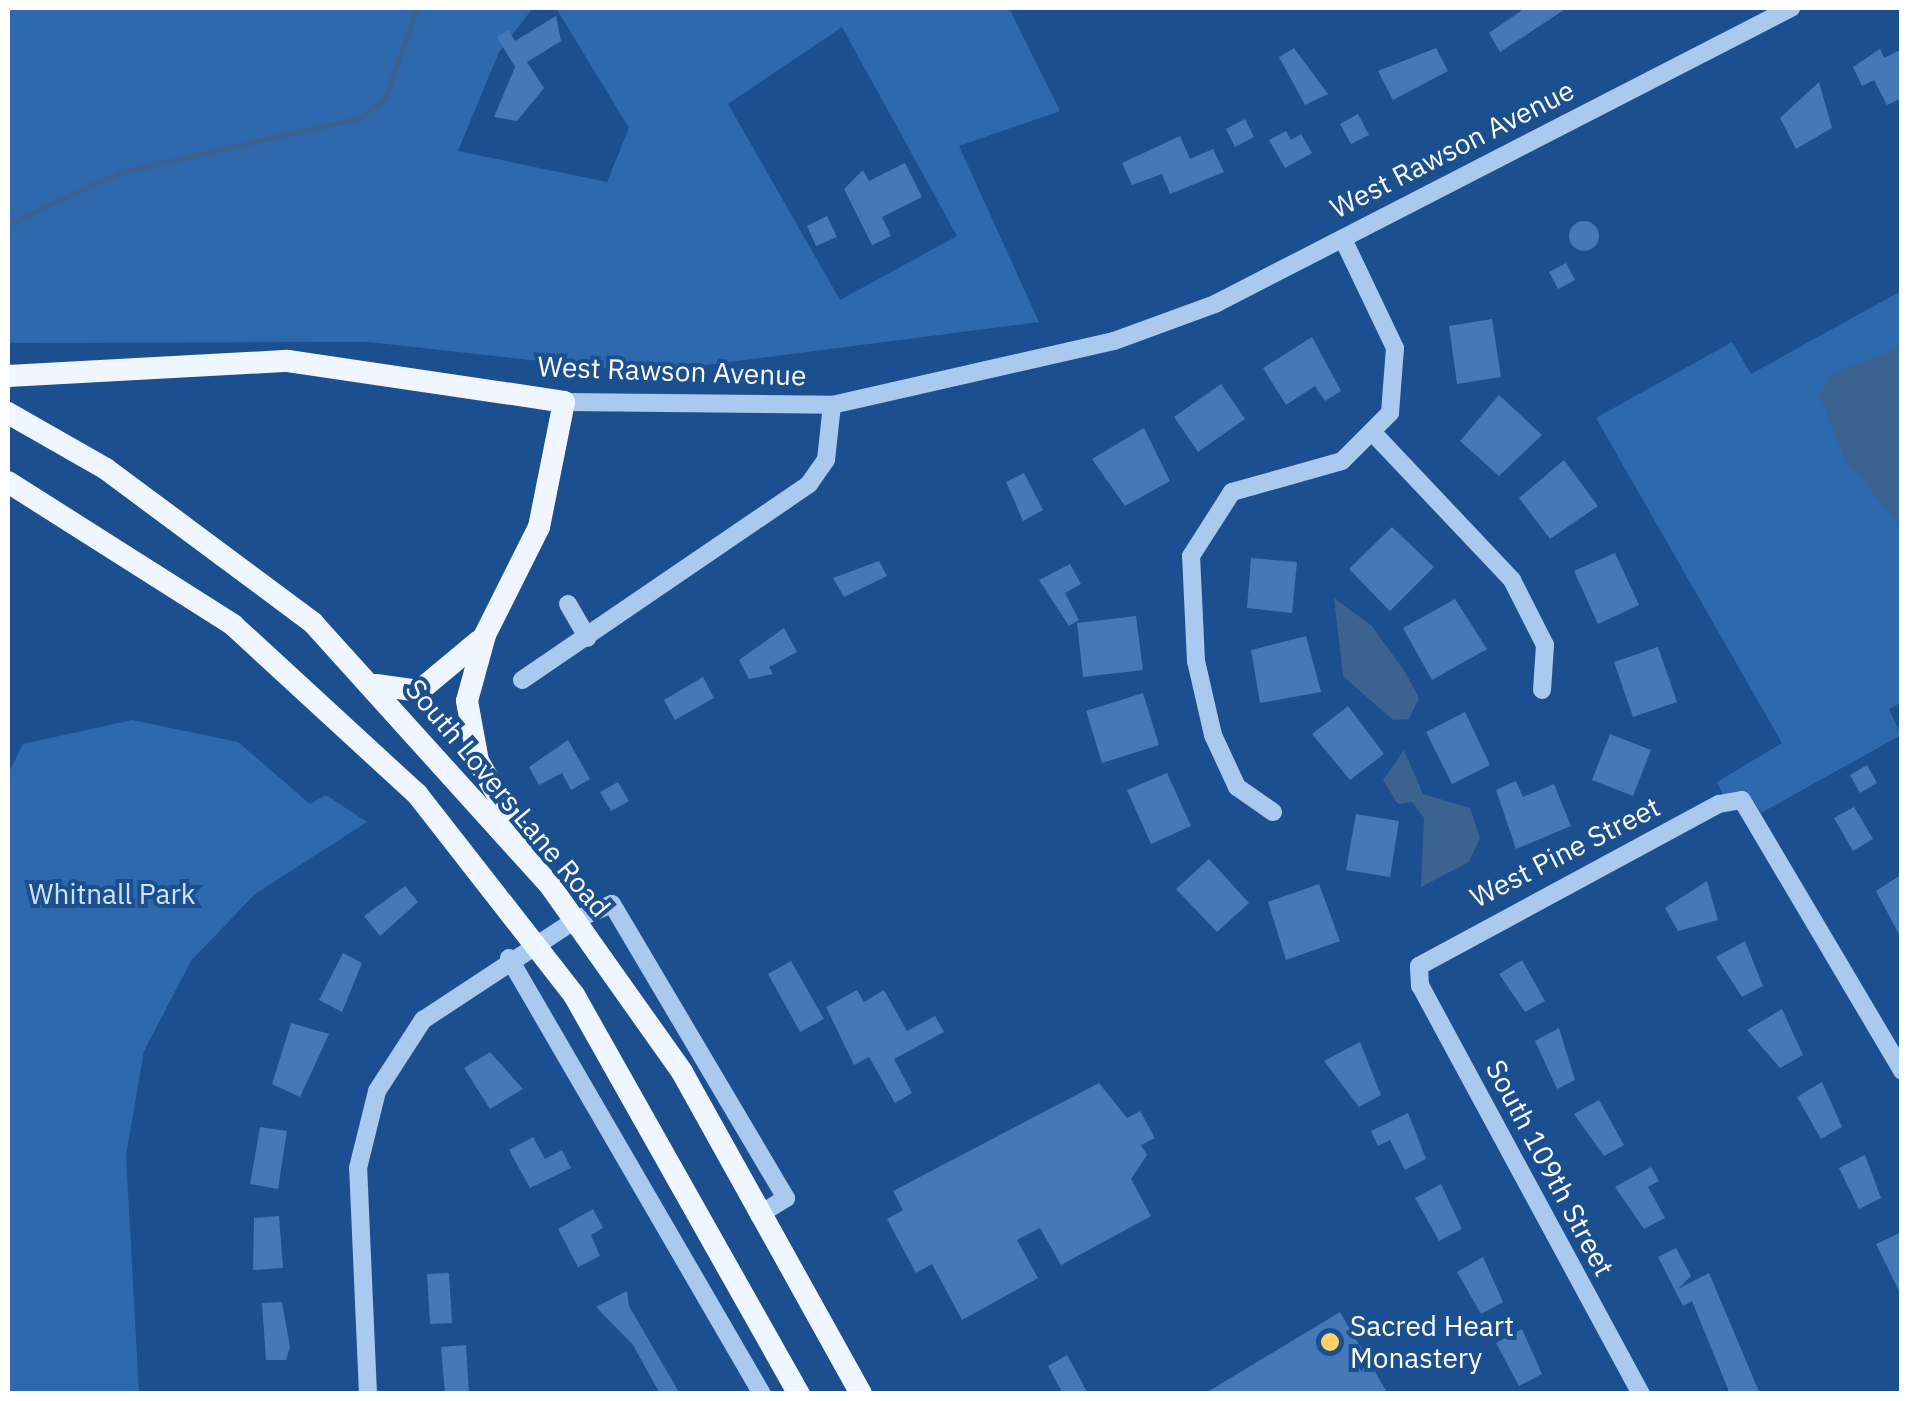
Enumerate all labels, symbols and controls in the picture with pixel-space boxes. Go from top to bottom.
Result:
street label: West Rawson Avenue [1325,73,1579,225]
street label: West Rawson Avenue [537,350,807,392]
street label: South Lovers Lane Road [399,672,617,924]
street label: West Pine Street [1465,790,1665,914]
park label: Whitnall Park [29,877,195,911]
street label: South 109th Street [1479,1054,1621,1282]
place label: Sacred Heart Monastery [1350,1309,1514,1375]
marker: Sacred Heart Monastery [1319,1331,1341,1353]

